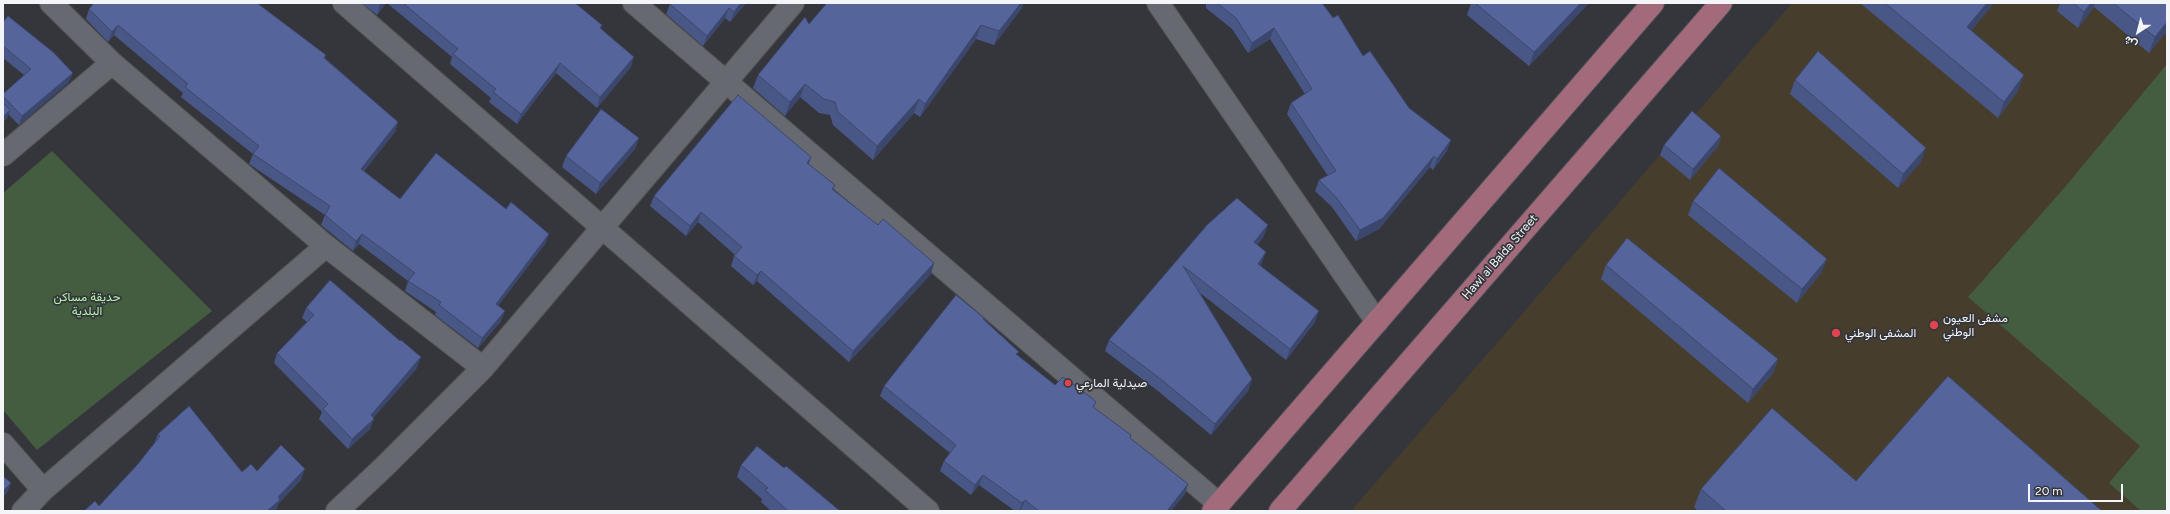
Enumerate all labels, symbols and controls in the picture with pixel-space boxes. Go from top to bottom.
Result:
north arrow [2118,12,2158,52]
text: ش [2121,33,2140,51]
street label: Hawl al Balda Street [1459,212,1541,302]
park label: حديقة مساكن البلدية [54,290,120,318]
place label: مشفى العيون الوطني [1943,311,2008,339]
marker: مشفى العيون الوطني [1928,319,1940,331]
place label: المشفى الوطني [1845,326,1916,340]
marker: المشفى الوطني [1830,327,1842,339]
place label: صيدلية المارعي [1076,376,1147,390]
marker: صيدلية المارعي [1063,378,1073,388]
scale bar [2030,476,2125,502]
text: 20 m [2035,484,2063,498]

